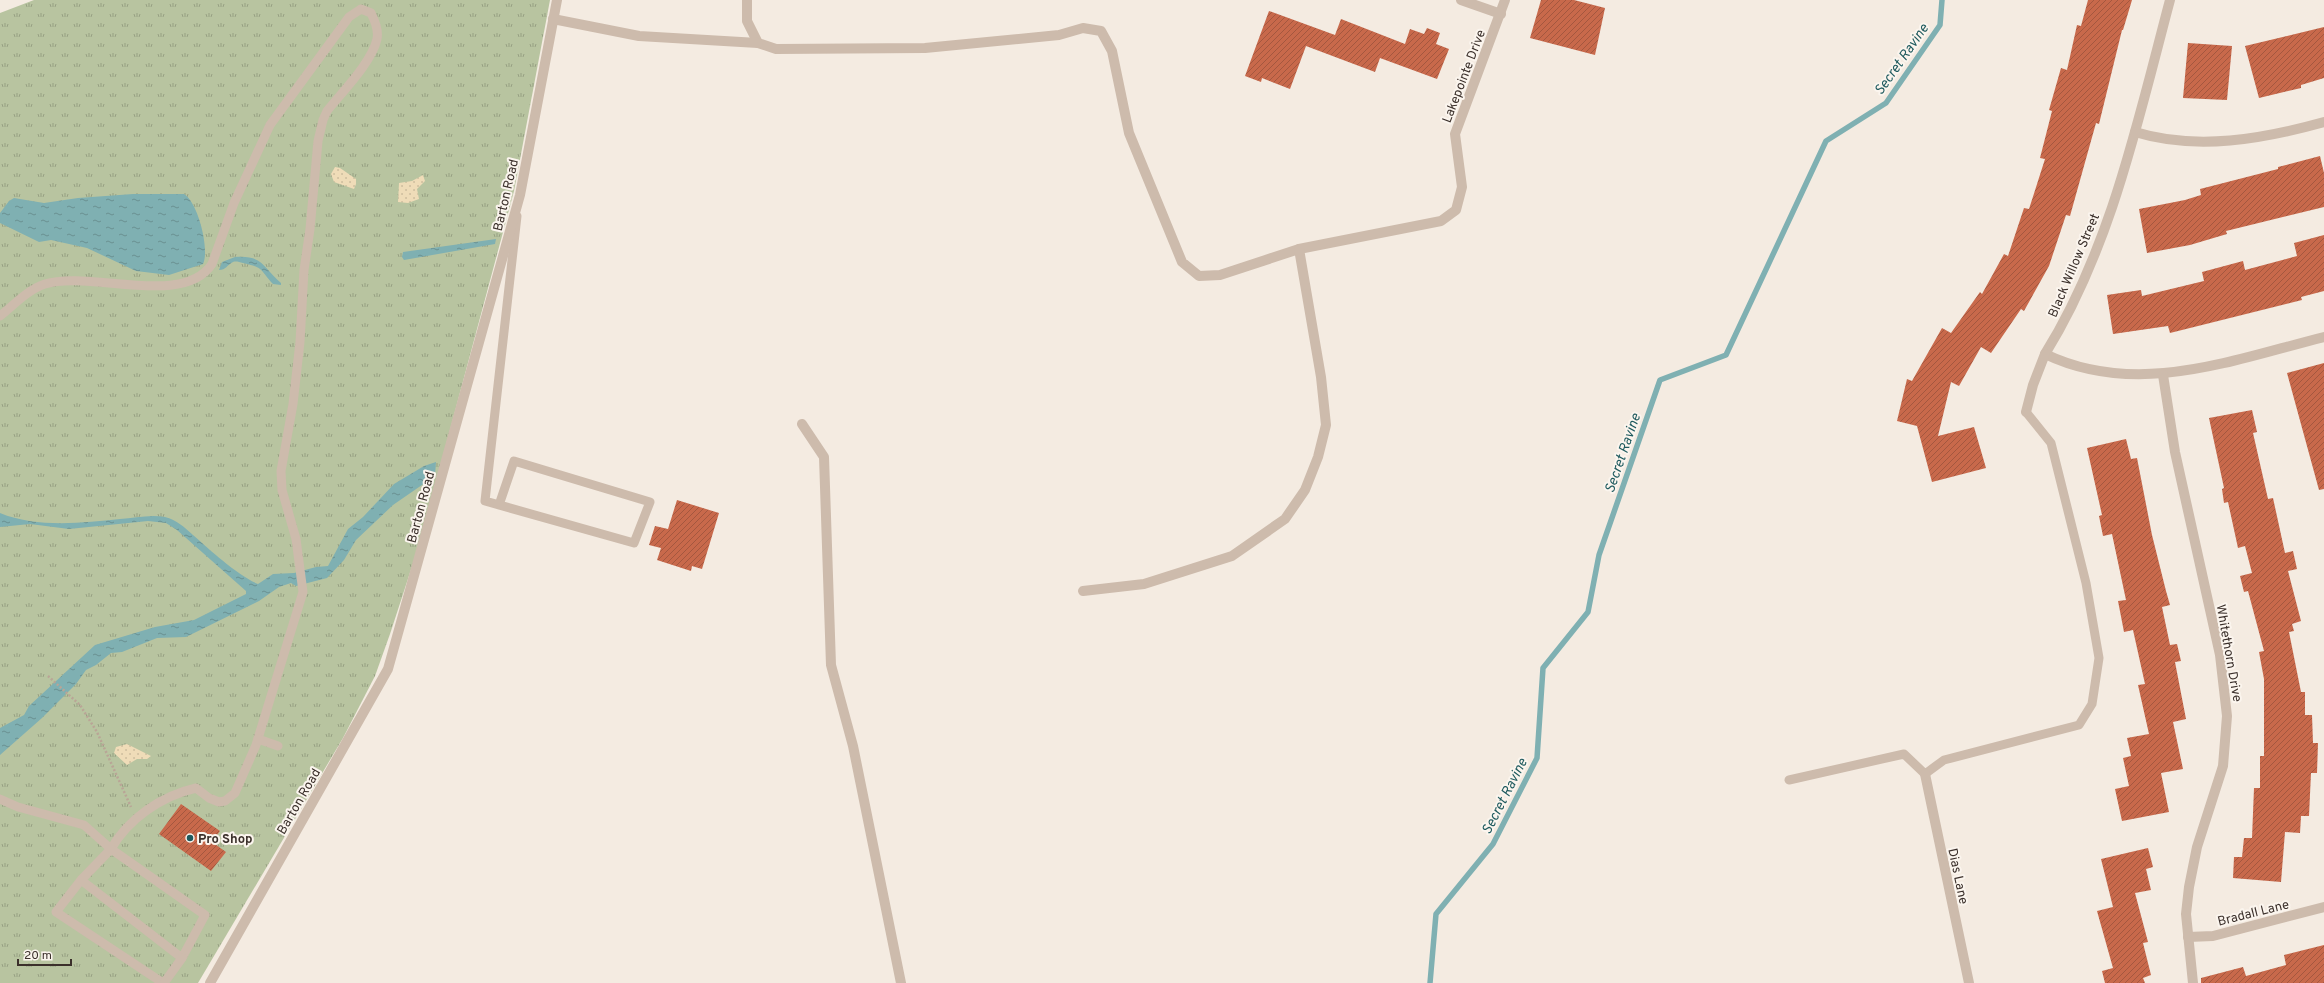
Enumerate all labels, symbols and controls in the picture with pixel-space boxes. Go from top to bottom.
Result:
water label: Secret Ravine [1871,20,1933,99]
street label: Lakepointe Drive [1440,28,1490,126]
street label: Barton Road [491,158,523,233]
street label: Black Willow Street [2046,211,2104,320]
water label: Secret Ravine [1602,411,1645,496]
street label: Barton Road [405,470,439,545]
street label: Whitethorn Drive [2212,603,2244,703]
water label: Secret Ravine [1479,755,1532,838]
street label: Barton Road [274,766,325,838]
place label: Pro Shop [198,832,253,848]
marker: Pro Shop [185,833,195,843]
street label: Dias Lane [1943,847,1971,906]
street label: Bradall Lane [2216,897,2291,931]
scale bar [18,941,71,967]
text: 20 m [24,948,52,964]

